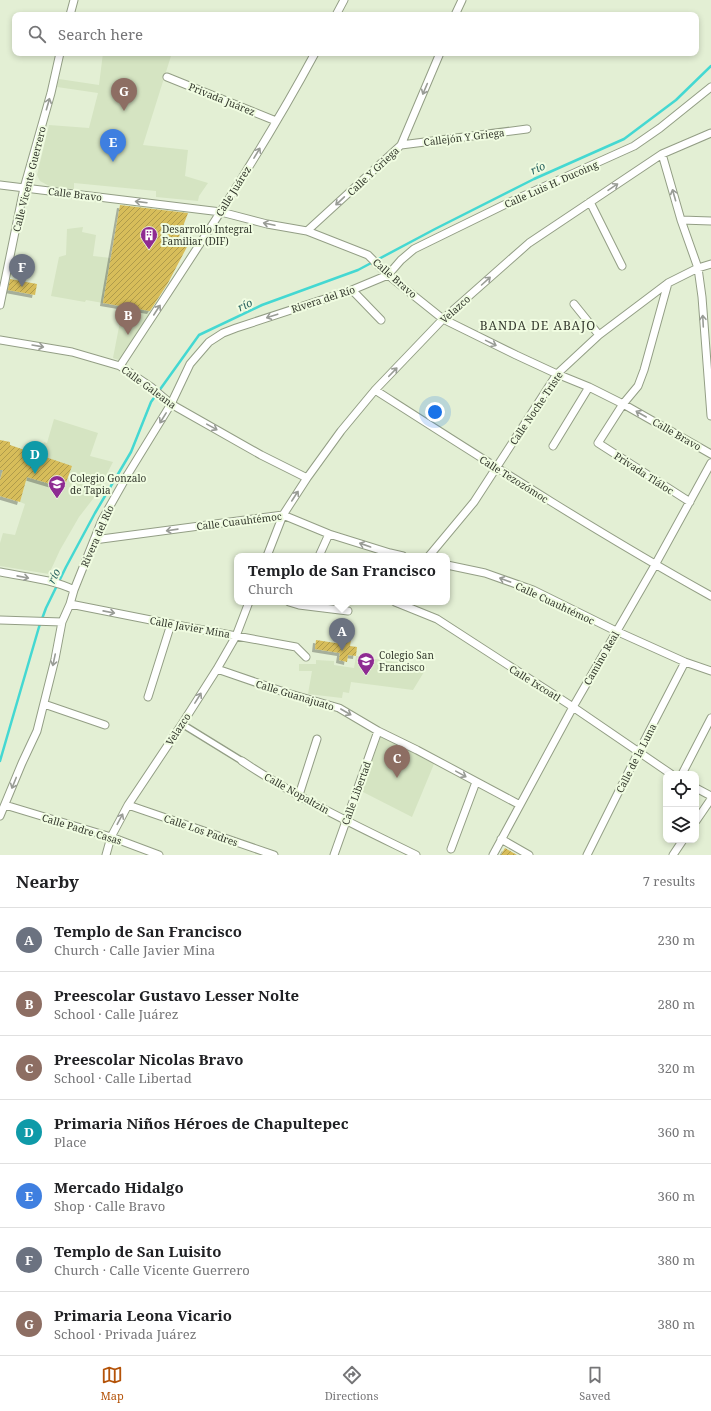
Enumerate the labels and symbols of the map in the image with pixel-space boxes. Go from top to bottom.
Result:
pin: G [111,78,137,111]
street label: Privada Juárez [187,79,257,119]
one-way arrow [420,83,428,95]
one-way arrow [45,98,52,111]
street label: Calle Vicente Guerrero [9,125,49,233]
street label: Callejón Y Griega [423,125,506,149]
pin: E [100,129,126,162]
street label: Calle Y Griega [344,143,402,199]
one-way arrow [253,147,261,159]
street label: Calle Luis H. Ducoing [502,157,601,211]
water label: río [528,158,548,177]
street label: Calle Juárez [212,163,254,219]
one-way arrow [607,183,618,191]
street label: Calle Bravo [47,184,103,204]
one-way arrow [670,189,677,202]
one-way arrow [335,197,345,206]
one-way arrow [135,198,148,206]
one-way arrow [263,220,276,228]
place label: Desarrollo Integral Familiar (DIF) [162,222,252,248]
building icon: Desarrollo Integral Familiar (DIF) [139,225,159,250]
pin: F [9,254,35,287]
street label: Calle Bravo [370,255,420,301]
one-way arrow [481,277,491,286]
street label: Rivera del Río [289,282,357,316]
street label: Velazco [437,292,473,326]
water label: río [235,295,255,315]
pin: B [115,302,141,335]
one-way arrow [152,304,161,315]
one-way arrow [267,312,279,320]
one-way arrow [700,315,707,328]
district label: BANDA DE ABAJO [480,317,596,334]
one-way arrow [484,340,496,347]
one-way arrow [32,343,45,351]
street label: Calle Galeana [119,362,180,412]
one-way arrow [388,367,398,377]
street label: Calle Noche Triste [506,368,566,448]
your location [425,402,445,422]
one-way arrow [635,410,647,417]
one-way arrow [159,412,167,424]
street label: Calle Bravo [650,414,704,454]
one-way arrow [206,424,218,432]
pin: D [22,441,48,474]
street label: Privada Tláloc [612,449,677,498]
street label: Calle Tezozómoc [477,452,551,506]
place label: Colegio Gonzalo de Tapia [70,471,147,497]
school or university icon: Colegio Gonzalo de Tapia [47,474,67,499]
one-way arrow [291,491,299,502]
street label: Rivera del Río [77,503,117,569]
street label: Calle Cuauhtémoc [196,509,282,533]
one-way arrow [166,526,179,534]
one-way arrow [359,541,372,548]
water label: río [44,566,64,586]
one-way arrow [16,573,29,581]
one-way arrow [499,575,511,583]
street label: Calle Cuauhtémoc [513,579,597,627]
one-way arrow [102,608,115,616]
street label: Calle Javier Mina [149,613,232,641]
pin: A [329,618,355,651]
street label: Camino Real [580,629,622,687]
place label: Colegio San Francisco [379,648,434,674]
school or university icon: Colegio San Francisco [356,651,376,676]
one-way arrow [50,653,58,666]
street label: Calle Ixcoatl [507,662,563,704]
street label: Calle Guanajuato [254,676,336,714]
one-way arrow [195,692,203,704]
one-way arrow [340,709,352,717]
street label: Velazco [162,710,194,748]
street label: Calle de la Luna [613,721,660,795]
pin: C [384,745,410,778]
street label: Calle Libertad [338,759,374,827]
street label: Calle Nopaltzin [262,769,333,817]
one-way arrow [455,771,467,778]
one-way arrow [9,776,17,788]
street label: Calle Padre Casas [40,810,124,848]
street label: Calle Los Padres [162,811,240,849]
one-way arrow [117,813,125,825]

